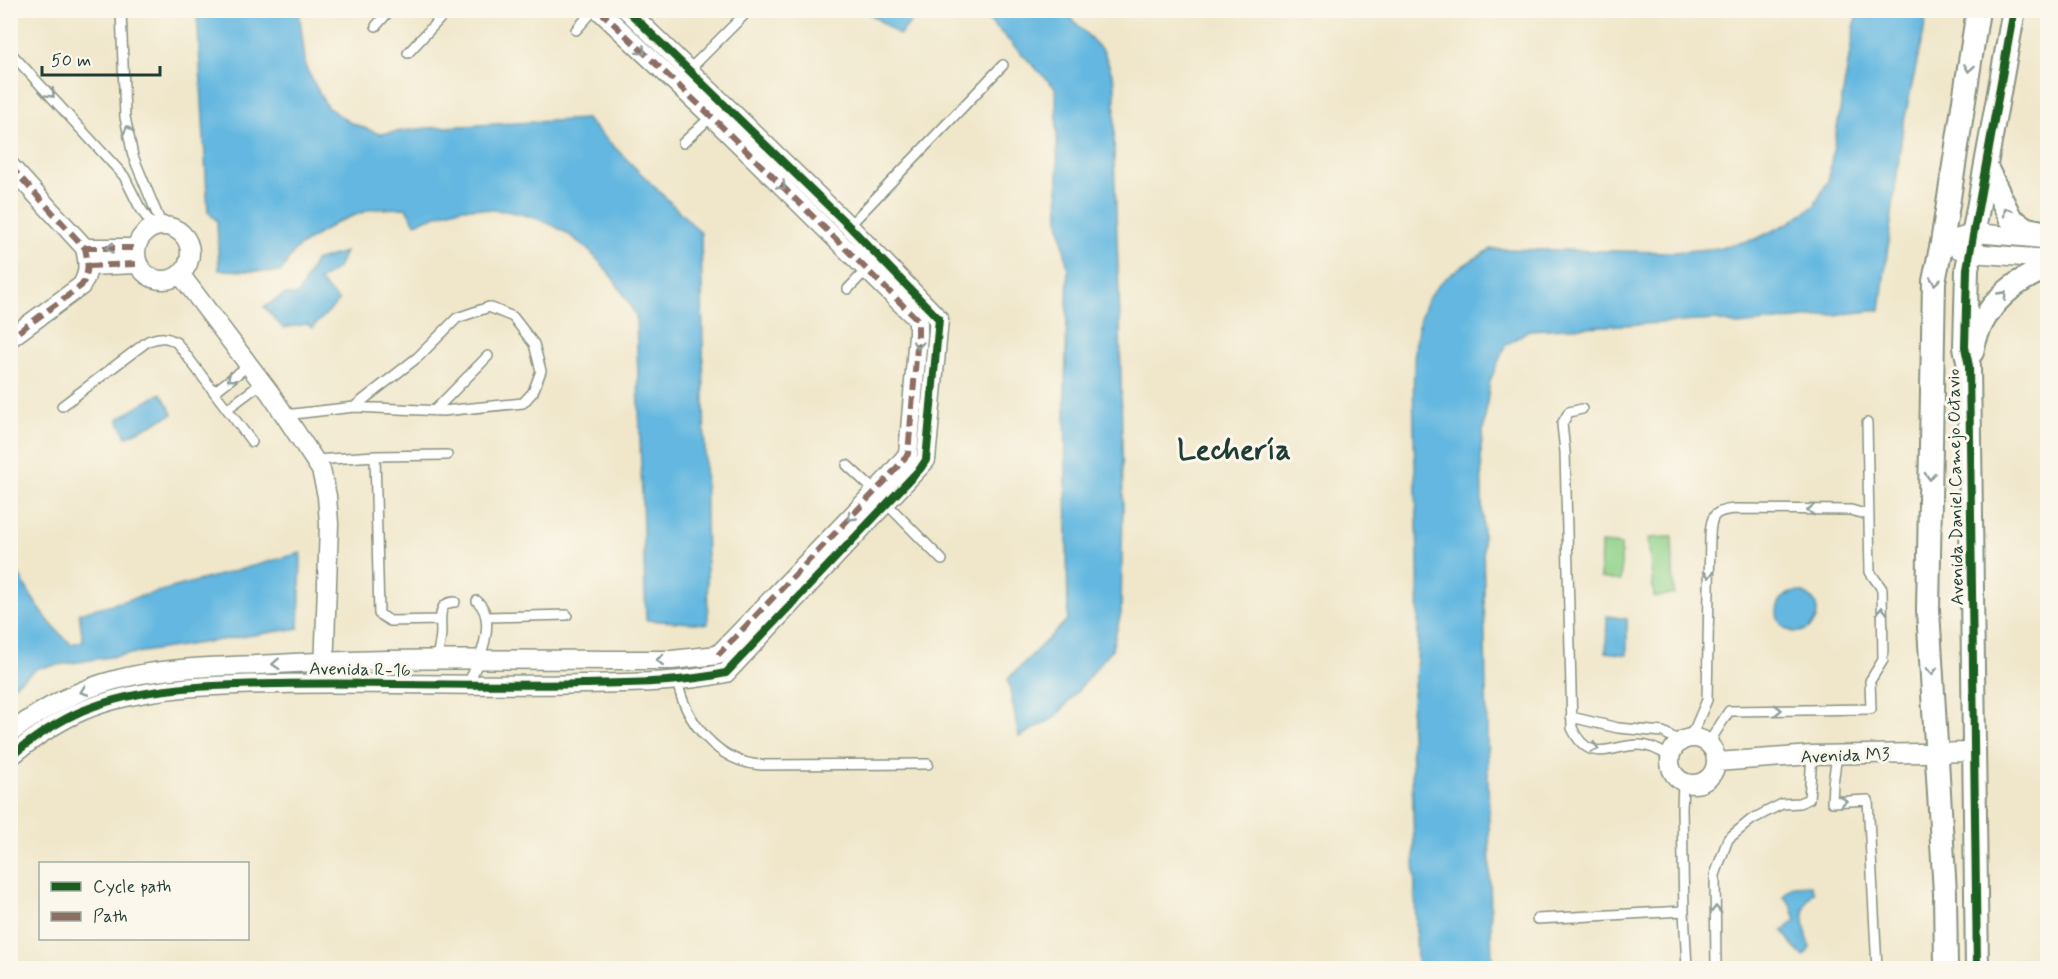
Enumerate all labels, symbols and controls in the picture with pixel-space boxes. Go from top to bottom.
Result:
scale bar [42,39,160,77]
one-way arrow [634,43,645,54]
text: 50 m [51,49,91,73]
one-way arrow [1963,63,1976,73]
one-way arrow [43,87,54,98]
one-way arrow [122,125,135,135]
one-way arrow [775,178,786,189]
one-way arrow [2003,207,2015,217]
one-way arrow [106,242,115,254]
one-way arrow [1929,277,1941,286]
one-way arrow [1995,292,2006,303]
one-way arrow [911,340,924,349]
street label: Avenida Daniel Camejo Octavio [1942,368,1970,606]
one-way arrow [227,371,238,382]
district label: Lechería [1177,431,1291,470]
one-way arrow [1924,472,1937,481]
one-way arrow [1806,504,1815,516]
one-way arrow [847,510,858,521]
one-way arrow [1703,569,1715,578]
one-way arrow [1876,606,1888,615]
one-way arrow [655,654,664,666]
street label: Avenida R-16 [309,657,411,683]
one-way arrow [271,658,280,671]
one-way arrow [1925,667,1938,676]
one-way arrow [79,683,90,696]
one-way arrow [1773,704,1782,716]
one-way arrow [1589,741,1600,753]
street label: Avenida M3 [1800,742,1890,770]
one-way arrow [1839,795,1848,808]
legend [39,862,249,940]
text: Cycle path [93,875,171,899]
text: Path [93,905,128,929]
one-way arrow [1709,906,1722,915]

